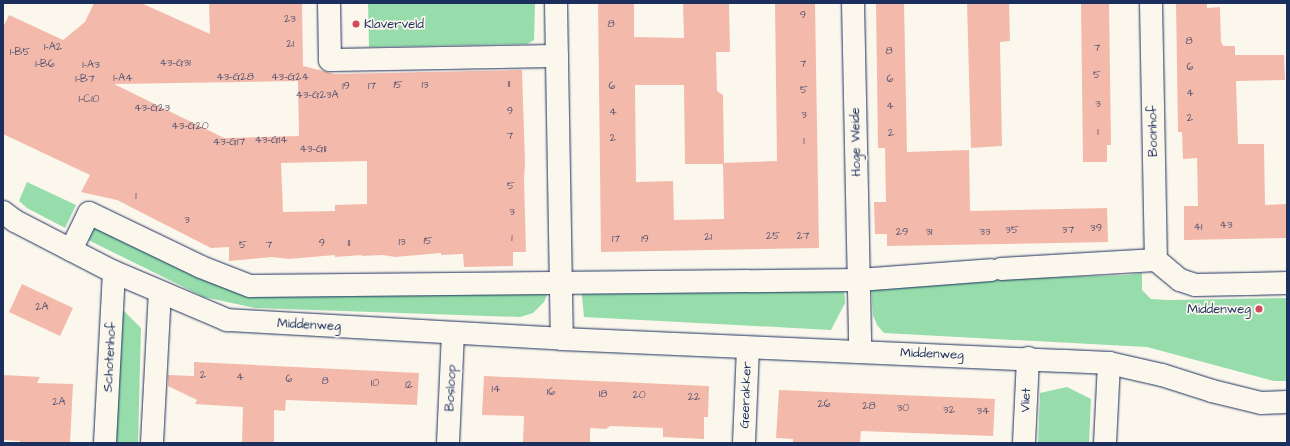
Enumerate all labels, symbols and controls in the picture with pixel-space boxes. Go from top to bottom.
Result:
house number: 9 [800,8,806,22]
house number: 23 [284,12,296,26]
place label: Klaverveld [364,16,424,32]
house number: 8 [607,17,615,31]
marker: Klaverveld [351,19,361,29]
house number: 8 [1185,34,1193,48]
house number: 21 [286,37,294,51]
house number: 1-A2 [44,40,62,54]
house number: 7 [1094,41,1100,55]
house number: 8 [885,44,893,58]
house number: 1-B5 [10,45,30,59]
house number: 43-G31 [159,56,191,70]
house number: 1-B6 [35,57,55,71]
house number: 7 [800,57,806,71]
house number: 1-A3 [82,58,100,72]
house number: 6 [1187,60,1193,74]
house number: 5 [1093,68,1101,82]
house number: 43-G28 [216,70,254,84]
house number: 43-G24 [271,70,309,84]
house number: 1-A4 [113,71,133,85]
house number: 1-B7 [75,72,95,86]
house number: 6 [887,72,893,86]
house number: 11 [508,77,510,91]
house number: 15 [393,78,403,92]
house number: 13 [421,78,429,92]
house number: 19 [342,79,350,93]
house number: 17 [368,79,376,93]
house number: 6 [609,79,615,93]
house number: 5 [800,83,808,97]
house number: 4 [1186,86,1194,100]
house number: 43-G23A [295,88,339,102]
house number: 1-C10 [79,92,99,106]
house number: 3 [1095,97,1101,111]
house number: 4 [886,99,894,113]
house number: 43-G23 [134,101,170,115]
house number: 9 [507,104,513,118]
house number: 4 [609,105,617,119]
street label: Boonhof [1145,105,1161,157]
street label: Hoge Weide [848,107,864,177]
house number: 3 [801,108,807,122]
house number: 2 [1187,111,1193,125]
house number: 43-G20 [171,119,209,133]
house number: 1 [1097,125,1099,139]
house number: 2 [888,126,894,140]
house number: 7 [507,129,513,143]
house number: 2 [610,131,616,145]
house number: 43-G14 [254,133,288,147]
house number: 1 [803,134,805,148]
house number: 43-G17 [213,135,245,149]
house number: 43-G11 [300,142,326,156]
house number: 5 [507,179,515,193]
house number: 1 [135,189,137,203]
house number: 3 [509,205,515,219]
house number: 3 [184,213,190,227]
house number: 43 [1219,218,1233,232]
house number: 41 [1194,220,1202,234]
house number: 39 [1090,221,1102,235]
house number: 35 [1005,223,1019,237]
house number: 37 [1062,223,1074,237]
house number: 29 [896,225,908,239]
house number: 31 [925,225,933,239]
house number: 33 [979,225,991,239]
house number: 25 [766,229,780,243]
house number: 27 [796,229,810,243]
house number: 21 [704,230,712,244]
house number: 1 [511,231,513,245]
house number: 17 [612,232,620,246]
house number: 19 [641,232,649,246]
house number: 15 [423,234,433,248]
house number: 13 [398,235,406,249]
house number: 9 [319,236,325,250]
house number: 11 [348,236,350,250]
house number: 5 [239,238,247,252]
house number: 7 [266,238,272,252]
house number: 2A [35,300,49,314]
place label: Middenweg [1187,301,1251,317]
marker: Middenweg [1254,304,1264,314]
street label: Middenweg [277,316,341,334]
street label: Schotenhof [100,321,120,393]
street label: Middenweg [900,345,964,363]
street label: Geerakker [737,361,755,429]
street label: Bosloop [442,364,460,412]
house number: 2 [200,368,206,382]
house number: 4 [236,370,244,384]
house number: 6 [286,372,292,386]
house number: 8 [321,374,329,388]
house number: 10 [371,376,379,390]
house number: 12 [405,378,413,392]
house number: 14 [492,382,500,396]
house number: 16 [547,385,555,399]
house number: 18 [599,387,607,401]
street label: Vliet [1018,387,1034,413]
house number: 20 [632,388,646,402]
house number: 22 [688,390,700,404]
house number: 2A [52,395,66,409]
house number: 26 [817,397,831,411]
house number: 28 [862,399,876,413]
house number: 30 [897,401,909,415]
house number: 32 [943,403,955,417]
house number: 34 [976,404,990,418]

